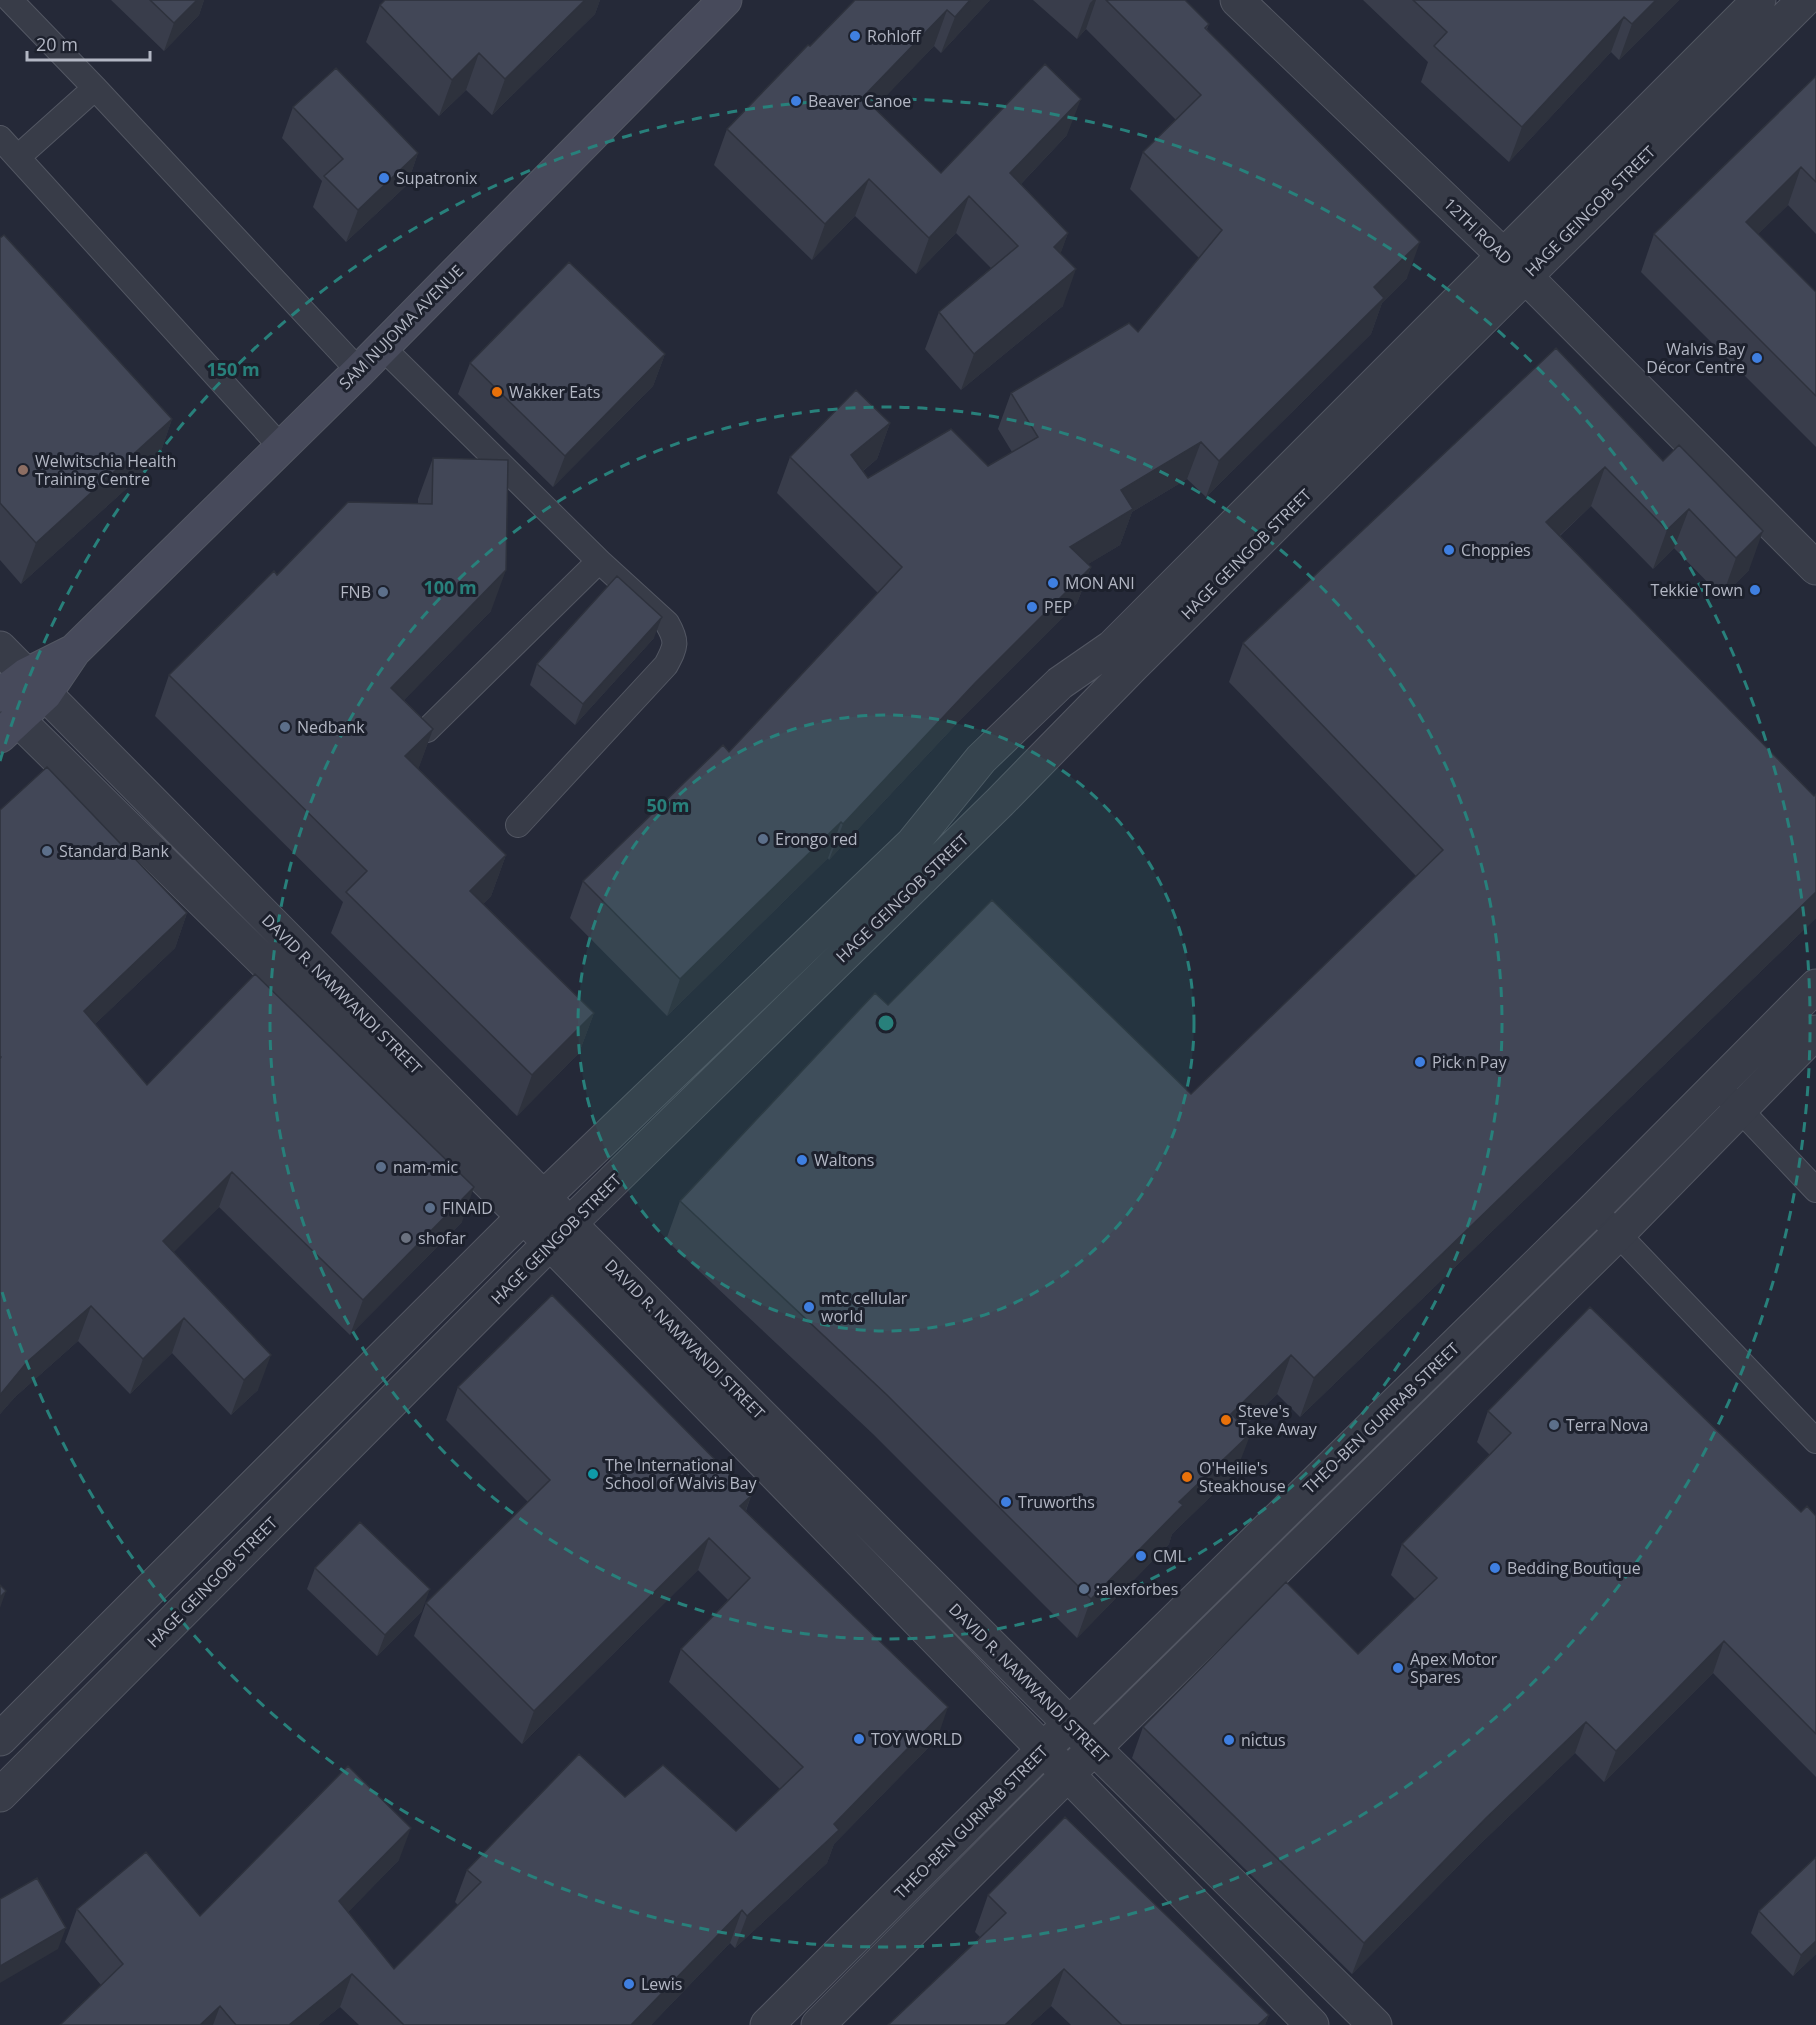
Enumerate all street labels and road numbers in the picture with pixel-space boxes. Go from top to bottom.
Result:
street label: HAGE GEINGOB STREET [1520,141,1660,281]
street label: 12TH ROAD [1439,193,1517,269]
street label: SAM NUJOMA AVENUE [334,260,468,394]
street label: HAGE GEINGOB STREET [1176,484,1316,624]
street label: HAGE GEINGOB STREET [831,829,973,967]
street label: DAVID R. NAMWANDI STREET [257,909,427,1079]
street label: HAGE GEINGOB STREET [486,1169,626,1309]
street label: DAVID R. NAMWANDI STREET [600,1254,770,1424]
street label: THEO-BEN GURIRAB STREET [1298,1337,1464,1498]
street label: HAGE GEINGOB STREET [142,1512,282,1652]
street label: DAVID R. NAMWANDI STREET [944,1598,1114,1768]
street label: THEO-BEN GURIRAB STREET [889,1740,1053,1904]

